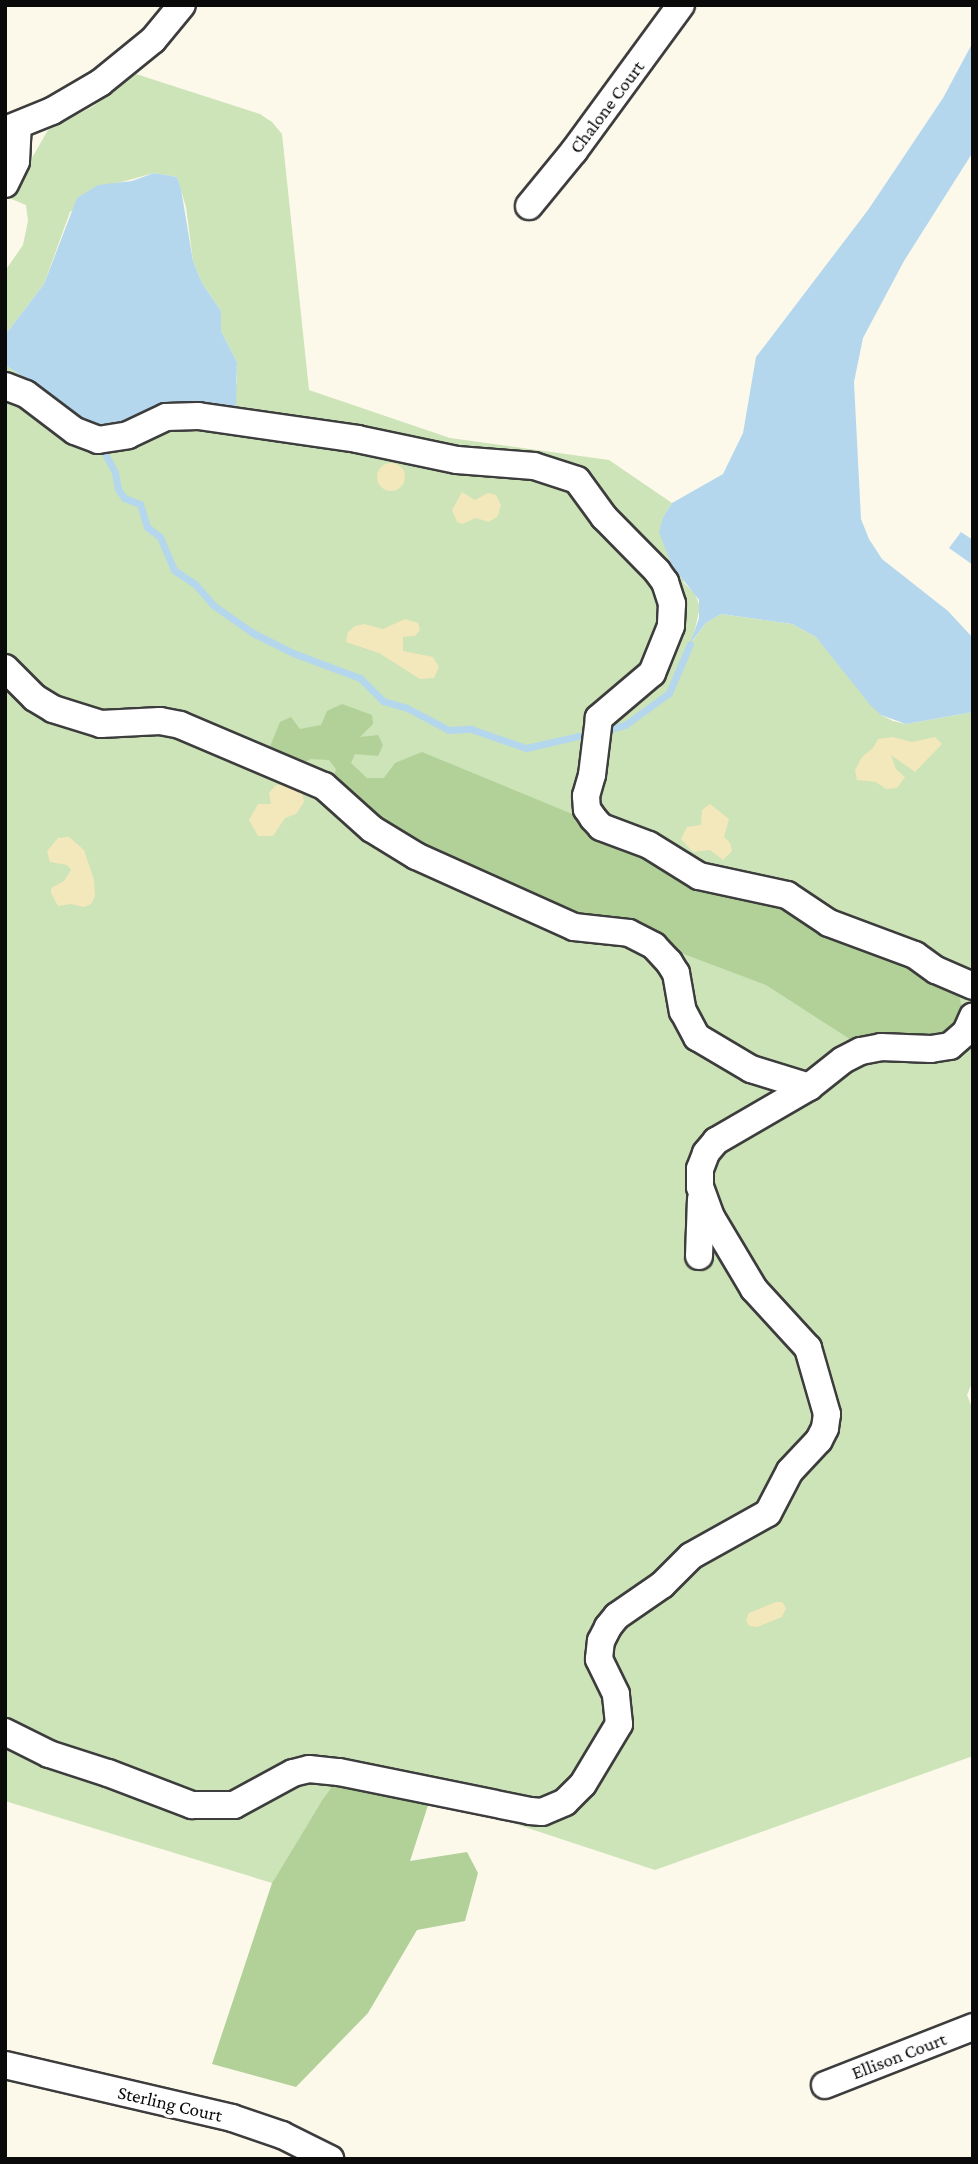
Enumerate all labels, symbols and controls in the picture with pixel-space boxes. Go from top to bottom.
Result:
street label: Chalone Court [565,56,649,158]
street label: Ellison Court [848,2028,950,2084]
street label: Sterling Court [116,2081,224,2127]

